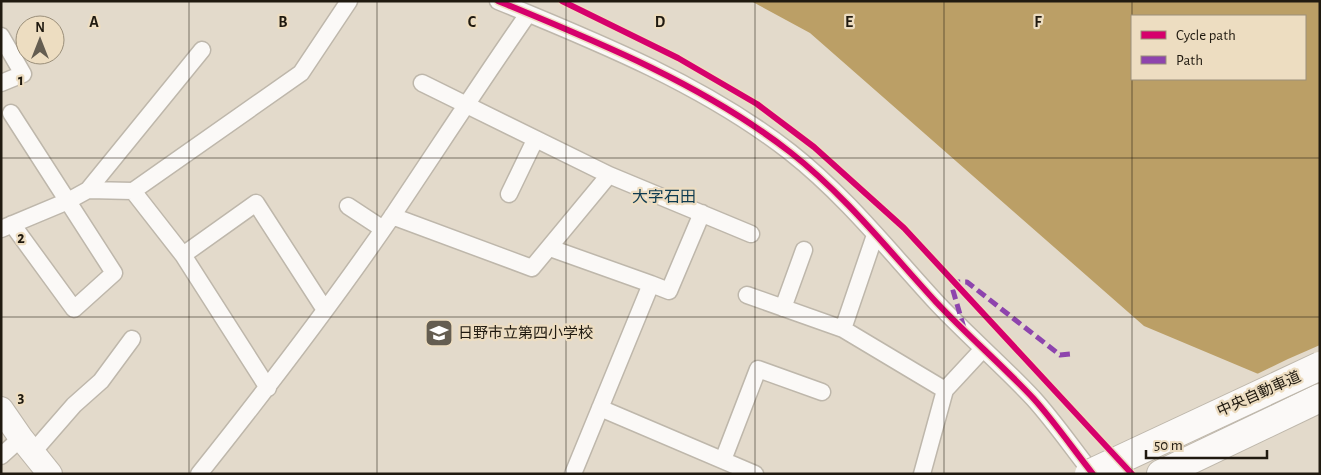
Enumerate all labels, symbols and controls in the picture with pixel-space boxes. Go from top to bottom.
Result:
text: A [89,14,99,30]
text: B [278,14,288,30]
text: C [468,14,477,30]
text: D [655,14,666,30]
text: E [845,14,853,30]
text: F [1034,14,1042,30]
north arrow [15,15,65,65]
legend [1131,15,1306,80]
text: N [35,21,45,35]
text: Cycle path [1176,28,1236,43]
text: Path [1176,53,1203,68]
text: 1 [18,72,24,88]
district label: 大字石田 [632,189,696,205]
text: 2 [17,230,25,246]
school or university icon: 日野市立第四小学校 [424,318,454,348]
place label: 日野市立第四小学校 [458,325,593,341]
street label: 中央自動車道 [1214,368,1303,419]
text: 3 [18,389,25,405]
scale bar [1146,428,1267,460]
text: 50 m [1154,438,1183,453]

